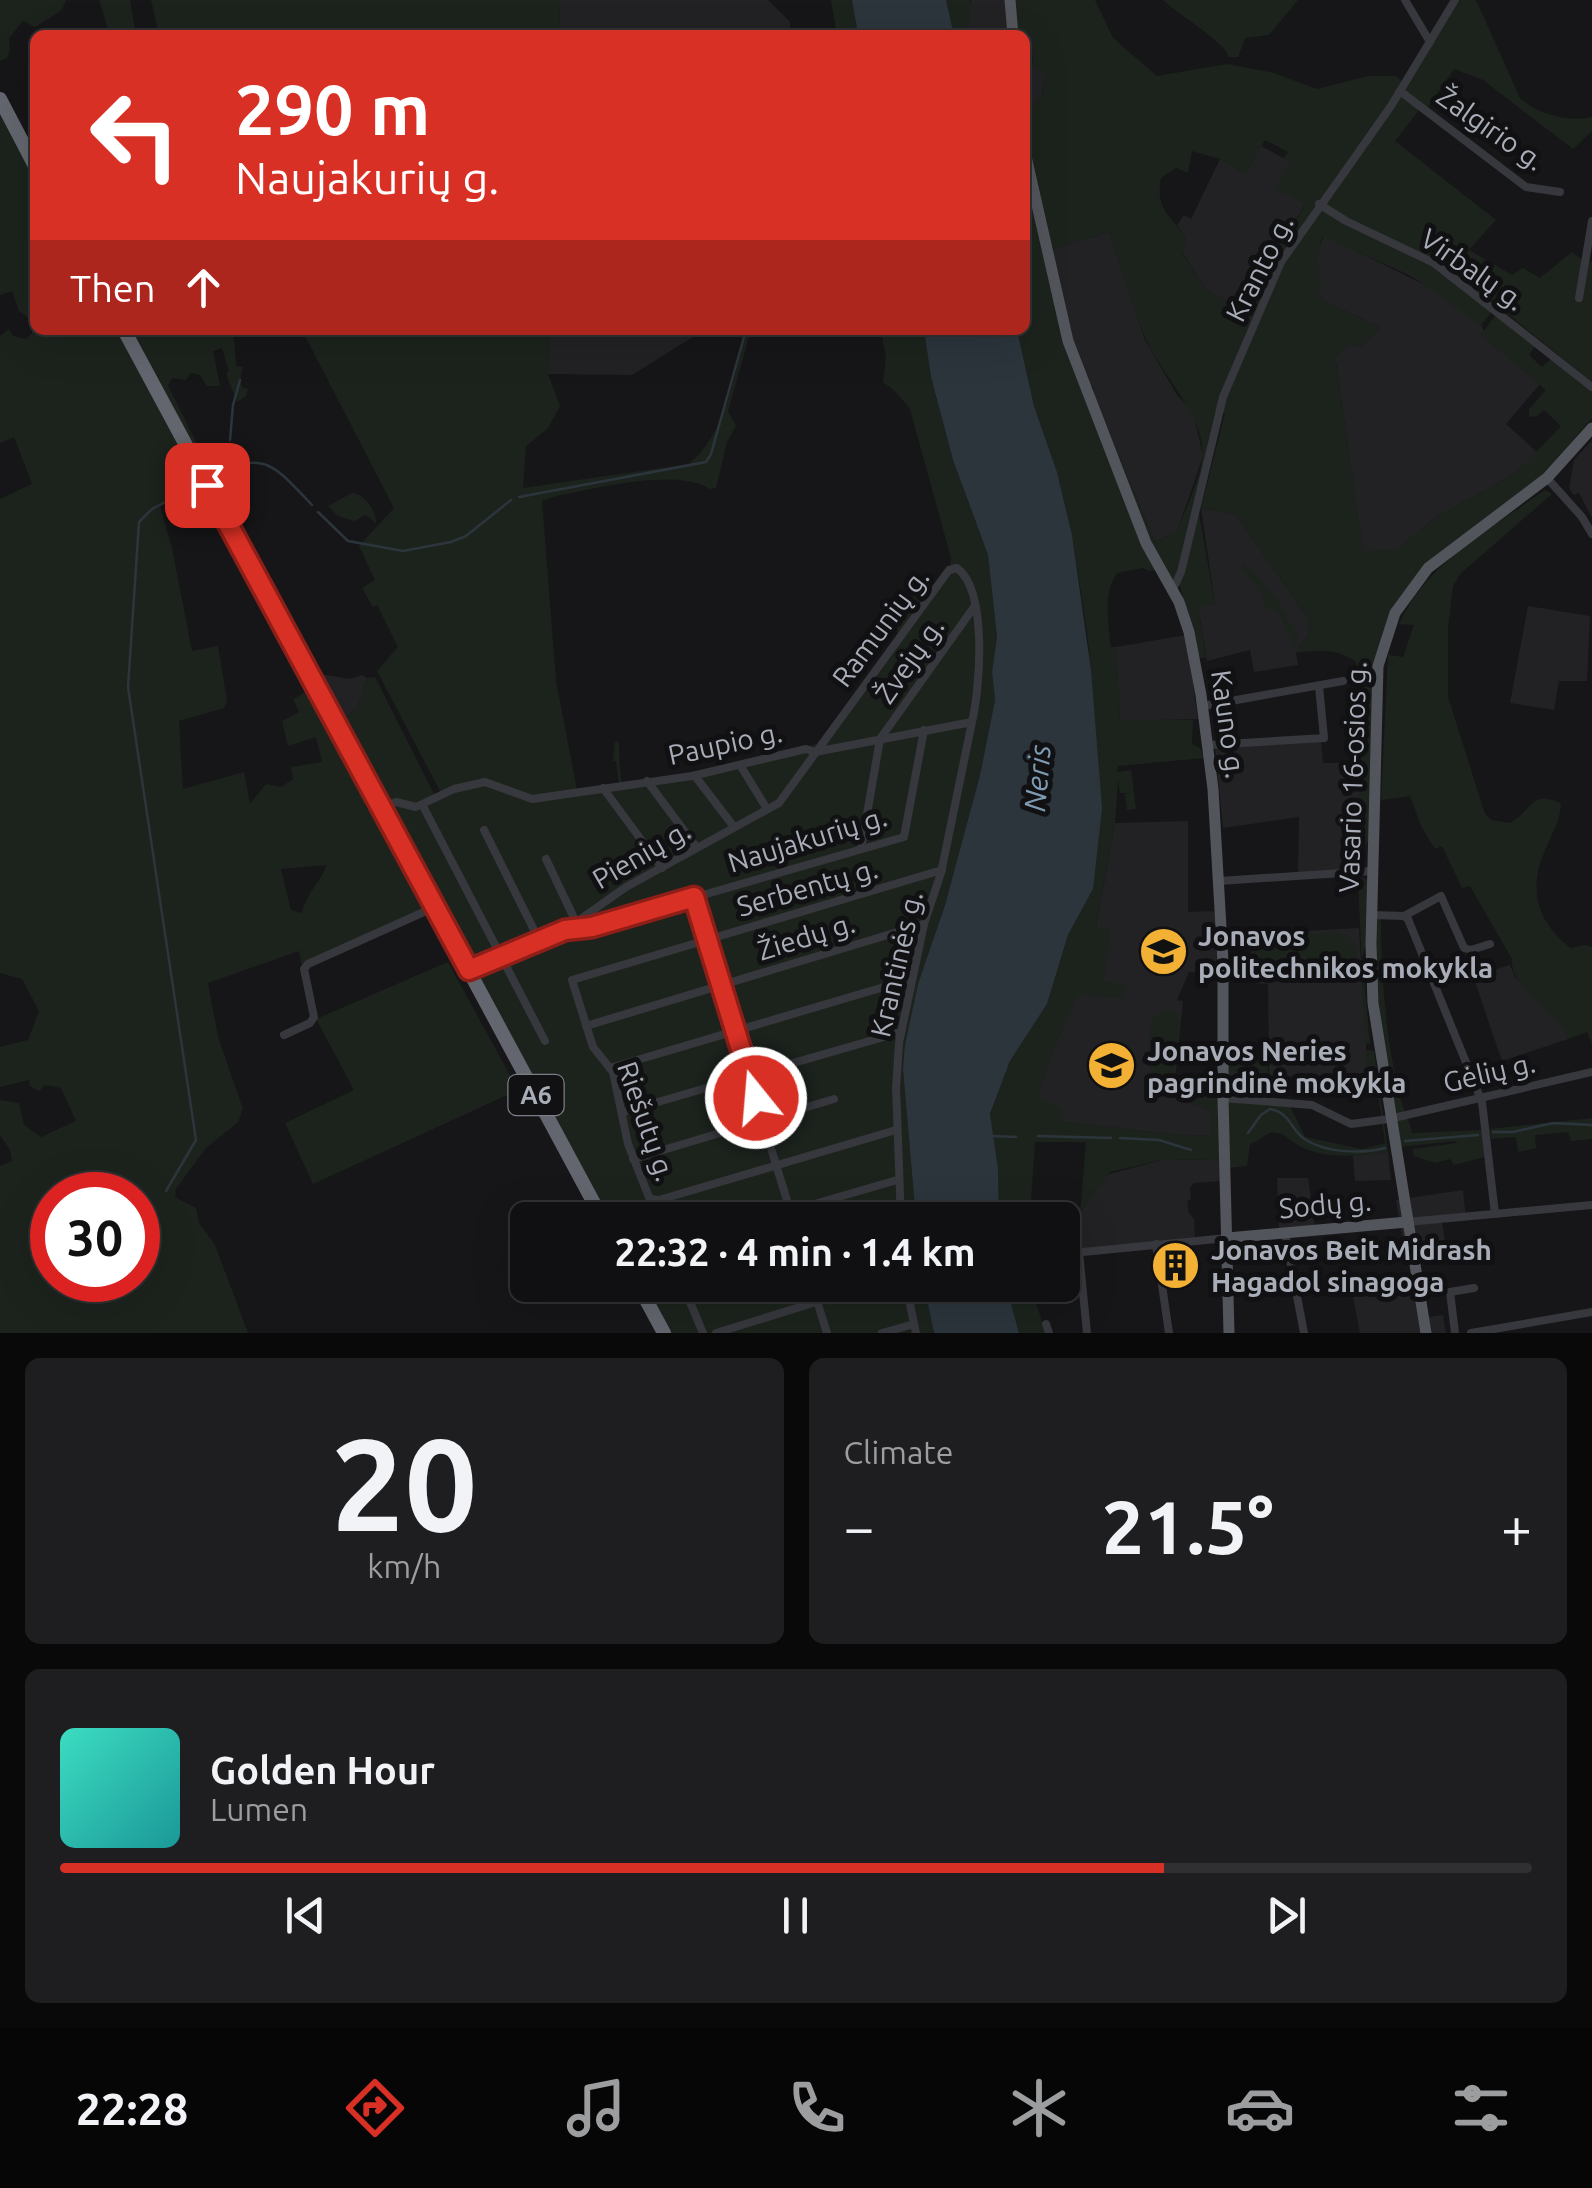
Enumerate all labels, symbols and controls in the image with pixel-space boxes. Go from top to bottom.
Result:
icon: left [70,70,200,200]
text: 290 m [235,70,430,148]
street label: Žalgirio g. [1431,79,1551,176]
text: Naujakurių g. [235,152,499,203]
street label: Kranto g. [1219,210,1299,326]
street label: Virbalų g. [1415,222,1531,316]
icon: ahead [176,260,231,315]
text: Then [70,267,156,309]
pin [165,443,250,528]
icon: arrive [180,458,235,513]
street label: Ramunių g. [825,562,935,692]
street label: Žvejų g. [868,611,949,709]
street label: Vasario 16-osios g. [1332,661,1372,893]
street label: Kauno g. [1206,668,1252,780]
street label: Paupio g. [665,716,785,770]
water label: Neris [1017,743,1057,813]
street label: Naujakurių g. [724,800,890,878]
street label: Pienių g. [587,814,695,894]
street label: Serbentų g. [733,852,881,922]
street label: Krantinės g. [864,888,928,1040]
street label: Žiedų g. [753,906,858,965]
place label: Jonavos politechnikos mokykla [1198,920,1493,983]
school or university icon: Jonavos politechnikos mokykla [1137,925,1189,977]
place label: Jonavos Neries pagrindinė mokykla [1147,1035,1407,1098]
school or university icon: Jonavos Neries pagrindinė mokykla [1086,1040,1138,1092]
position arrow [704,1046,808,1150]
street label: Gėlių g. [1440,1046,1538,1098]
street label: Riešutų g. [612,1057,682,1185]
road number: A6 [508,1075,564,1115]
speed limit sign: 30 [30,1172,160,1302]
street label: Sodų g. [1277,1185,1373,1223]
text: 22:32 · 4 min · 1.4 km [614,1231,976,1273]
place label: Jonavos Beit Midrash Hagadol sinagoga [1211,1234,1492,1297]
building icon: Jonavos Beit Midrash Hagadol sinagoga [1150,1239,1202,1291]
text: 20 [331,1410,478,1556]
text: Climate [844,1434,954,1470]
text: 21.5° [1102,1484,1274,1568]
text: − [844,1496,875,1557]
text: + [1501,1496,1532,1557]
text: km/h [367,1548,441,1584]
text: Golden Hour [210,1749,435,1791]
text: Lumen [210,1791,308,1827]
icon: previous [278,1888,333,1943]
icon: pause [768,1888,823,1943]
icon: next [1259,1888,1314,1943]
icon: directions [340,2073,410,2143]
icon: music [561,2073,631,2143]
icon: phone [782,2073,852,2143]
icon: climate [1004,2073,1074,2143]
icon: car [1225,2073,1295,2143]
icon: filters [1446,2073,1516,2143]
text: 22:28 [76,2083,188,2134]

